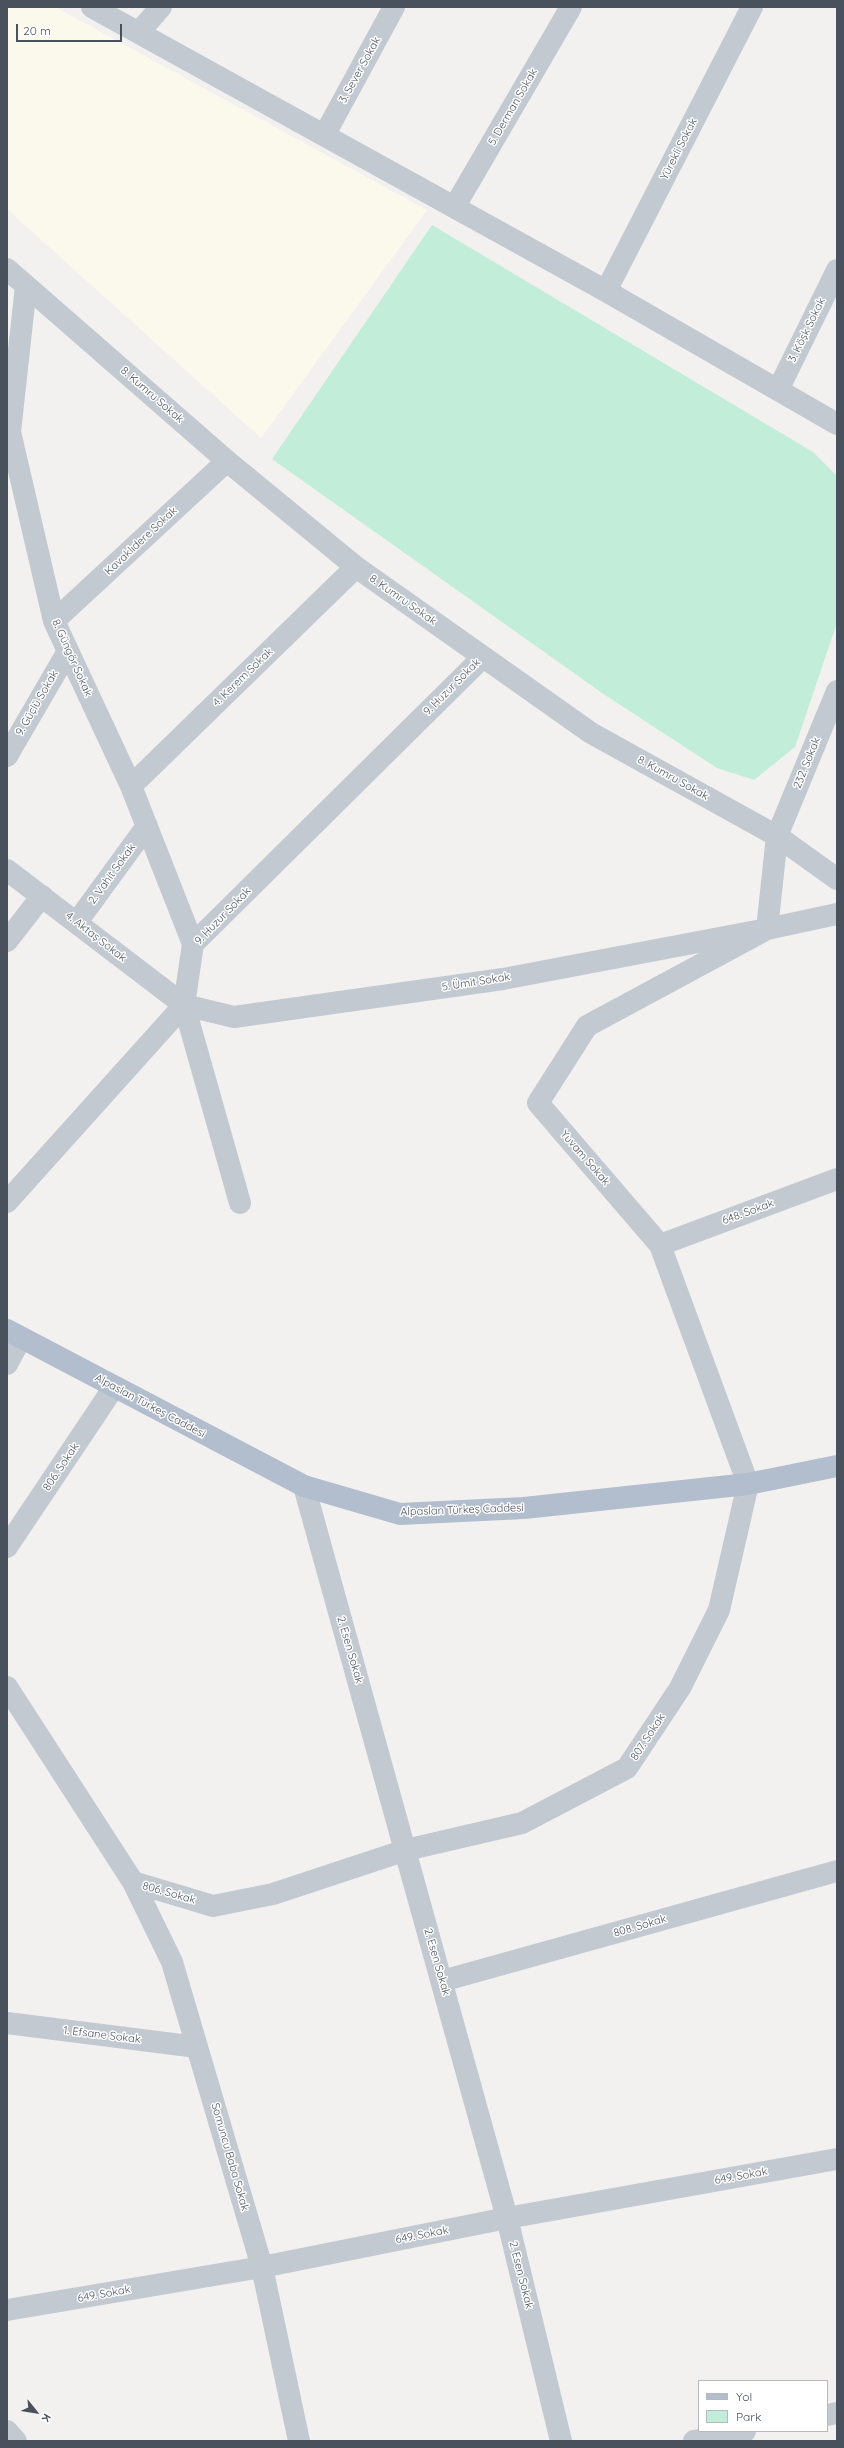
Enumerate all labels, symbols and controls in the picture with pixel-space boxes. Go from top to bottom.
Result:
scale bar [18,16,124,42]
text: 20 m [23,23,51,38]
street label: 3. Sever Sokak [336,35,384,105]
street label: 5. Derman Sokak [486,66,540,148]
street label: Yürekli Sokak [658,116,700,182]
street label: 3. Köşk Sokak [786,296,828,364]
street label: 8. Kumru Sokak [118,364,186,426]
street label: Kavaklıdere Sokak [102,504,180,578]
street label: 8. Kumru Sokak [367,572,439,628]
street label: 8. Güngör Sokak [49,617,95,699]
street label: 4. Kerem Sokak [210,645,276,709]
street label: 9. Huzur Sokak [421,656,483,718]
street label: 9. Güçlü Sokak [13,668,61,738]
street label: 232. Sokak [791,735,823,791]
street label: 8. Kumru Sokak [635,753,711,803]
street label: 2. Vahit Sokak [86,841,138,907]
street label: 9. Huzur Sokak [192,884,254,948]
street label: 4. Aktaş Sokak [63,909,129,965]
street label: 5. Ümit Sokak [441,970,511,994]
street label: Yuvam Sokak [557,1128,613,1188]
street label: 648. Sokak [720,1197,776,1227]
street label: Alpaslan Türkeş Caddesi [92,1371,208,1441]
street label: 806. Sokak [40,1441,82,1493]
street label: Alpaslan Türkeş Caddesi [400,1501,524,1519]
street label: 2. Esen Sokak [334,1615,366,1685]
street label: 807. Sokak [628,1711,668,1763]
street label: 806. Sokak [141,1879,197,1907]
street label: 808. Sokak [612,1912,668,1940]
street label: 2. Esen Sokak [421,1927,453,1997]
street label: 1. Efsane Sokak [62,2024,142,2046]
street label: Somuncu Baba Sokak [208,2101,252,2213]
street label: 649. Sokak [713,2165,769,2187]
street label: 649. Sokak [394,2223,450,2247]
street label: 2. Esen Sokak [506,2240,536,2310]
street label: 649. Sokak [76,2283,132,2305]
legend [698,2380,828,2432]
text: Yol [736,2389,752,2404]
north arrow [16,2392,56,2432]
text: Park [736,2409,761,2424]
text: K [39,2411,54,2425]

